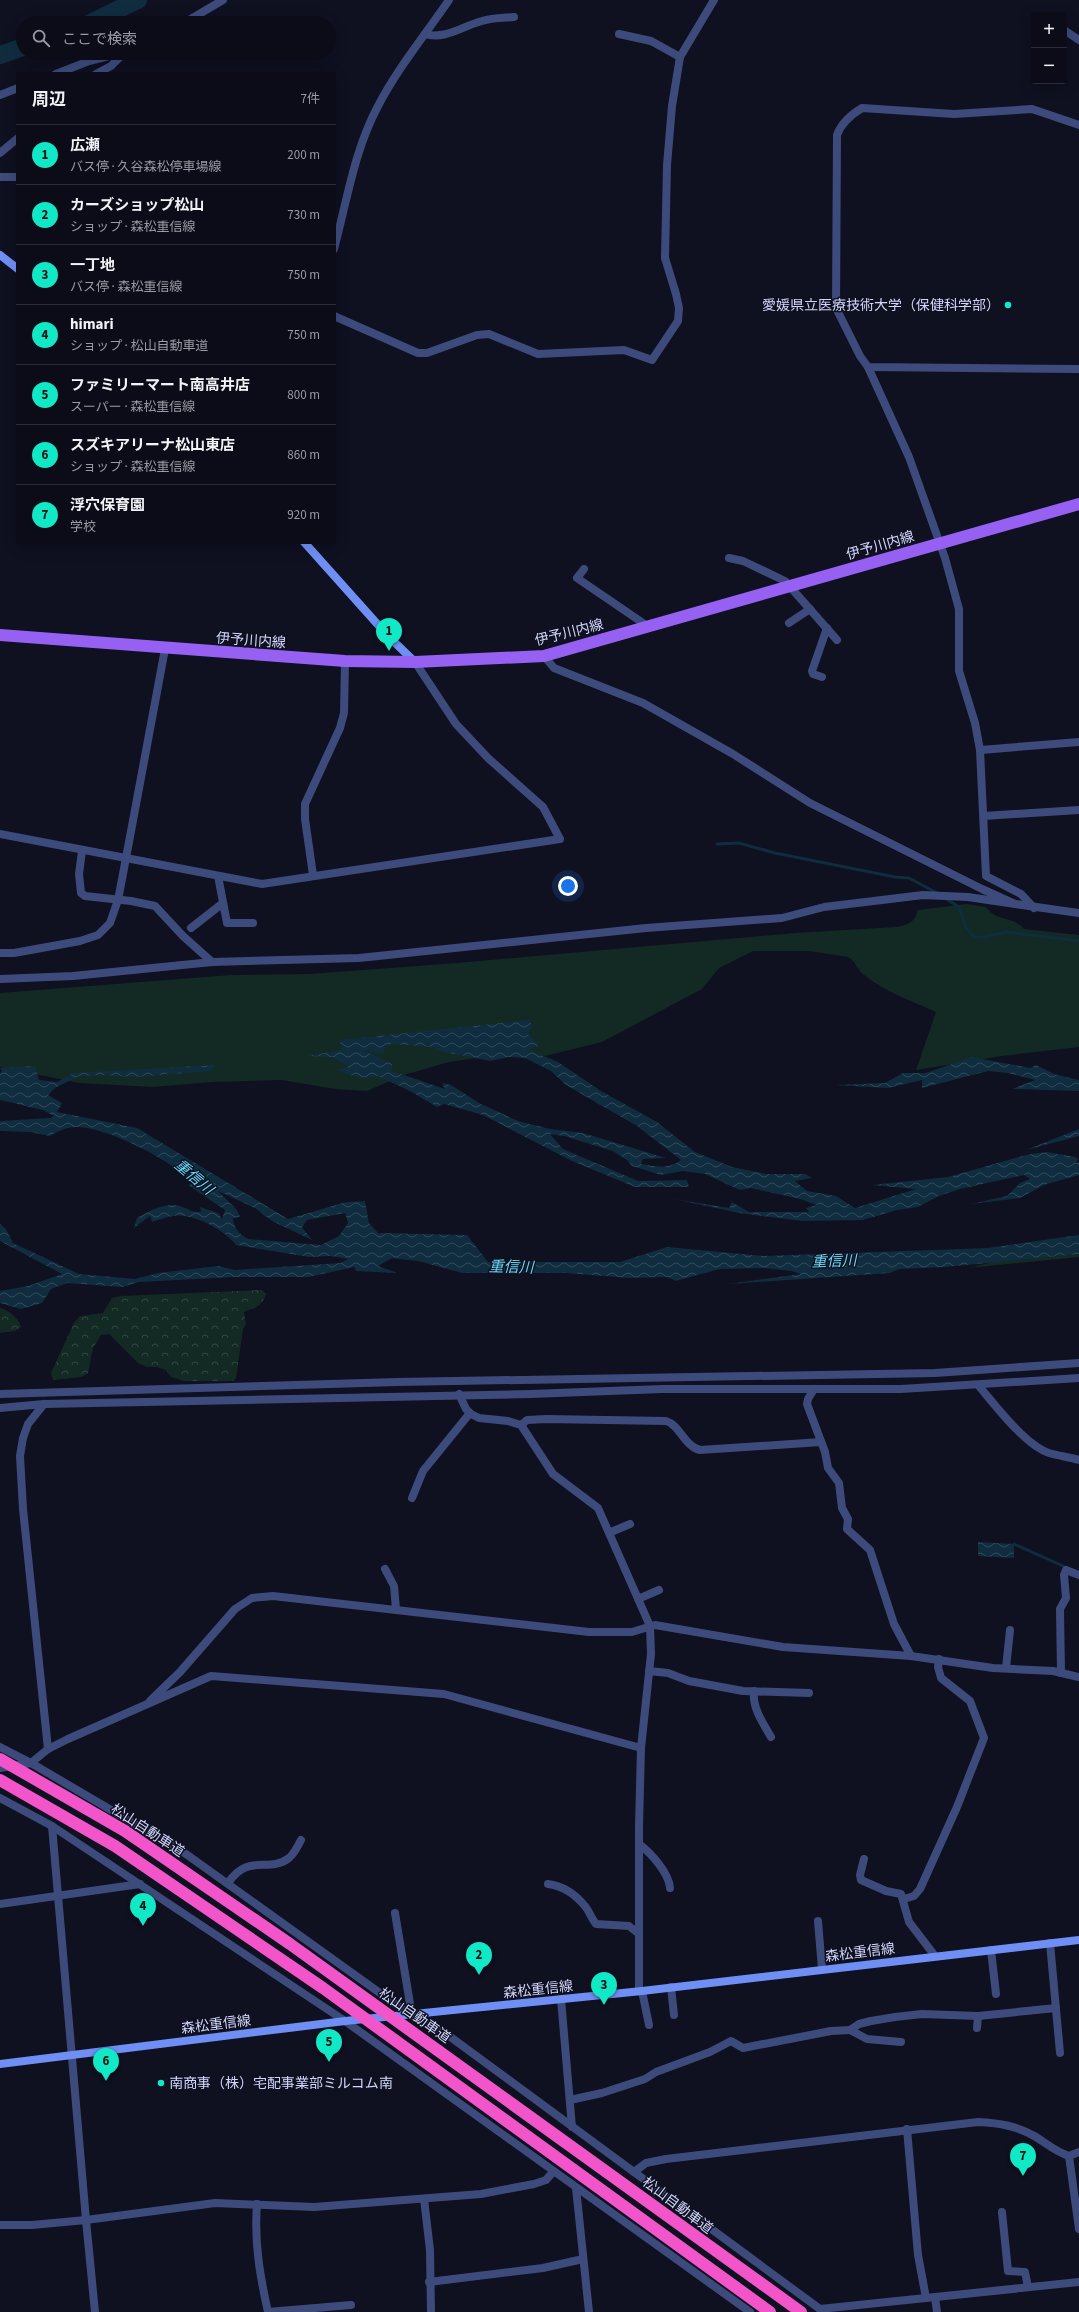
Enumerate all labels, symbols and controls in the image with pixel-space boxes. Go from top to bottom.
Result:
map controls [1031,12,1067,84]
button: + [1031,12,1067,48]
search box [16,16,336,60]
icon: search [30,27,52,49]
text: ここで検索 [62,29,137,50]
button: − [1031,48,1067,84]
text: 周辺 [32,88,66,112]
text: 7件 [301,90,320,108]
text: 広瀬 [70,135,100,156]
text: 1 [42,146,48,164]
text: 200 m [287,146,320,164]
text: バス停 · 久谷森松停車場線 [70,158,221,176]
text: カーズショップ松山 [70,195,204,216]
text: 2 [42,206,48,224]
text: 730 m [287,206,320,224]
text: ショップ · 森松重信線 [70,218,195,236]
text: 一丁地 [70,255,115,276]
text: 3 [42,266,48,284]
text: 750 m [287,266,320,284]
text: バス停 · 森松重信線 [70,278,182,296]
place label: 愛媛県立医療技術大学（保健科学部） [762,296,1000,316]
marker: 愛媛県立医療技術大学（保健科学部） [1003,300,1013,310]
text: himari [70,314,114,335]
text: 4 [42,326,48,344]
text: 750 m [287,326,320,344]
text: ショップ · 松山自動車道 [70,337,208,355]
text: ファミリーマート南高井店 [70,375,250,396]
text: 5 [42,386,48,404]
text: 800 m [287,386,320,404]
text: スーパー · 森松重信線 [70,398,195,416]
text: スズキアリーナ松山東店 [70,435,235,456]
text: 6 [42,446,48,464]
text: 860 m [287,446,320,464]
text: ショップ · 森松重信線 [70,458,195,476]
text: 浮穴保育園 [70,495,145,516]
text: 7 [42,506,48,524]
text: 920 m [287,506,320,524]
text: 学校 [70,518,96,536]
street label: 伊予川内線 [844,527,917,565]
street label: 伊予川内線 [533,615,606,651]
pin: 1 [376,618,402,651]
street label: 伊予川内線 [215,629,287,653]
your location [558,876,578,896]
water label: 重信川 [170,1155,219,1201]
water label: 重信川 [811,1250,859,1273]
water label: 重信川 [488,1257,536,1278]
street label: 松山自動車道 [107,1800,188,1862]
pin: 4 [130,1893,156,1926]
street label: 森松重信線 [824,1939,896,1967]
pin: 2 [466,1942,492,1975]
pin: 3 [591,1972,617,2005]
street label: 森松重信線 [502,1976,574,2004]
street label: 松山自動車道 [374,1984,455,2048]
street label: 森松重信線 [180,2011,252,2039]
pin: 5 [316,2029,342,2062]
pin: 6 [93,2048,119,2081]
place label: 南商事（株）宅配事業部ミルコム南 [169,2074,393,2094]
marker: 南商事（株）宅配事業部ミルコム南 [156,2078,166,2088]
pin: 7 [1010,2143,1036,2176]
street label: 松山自動車道 [638,2173,717,2239]

